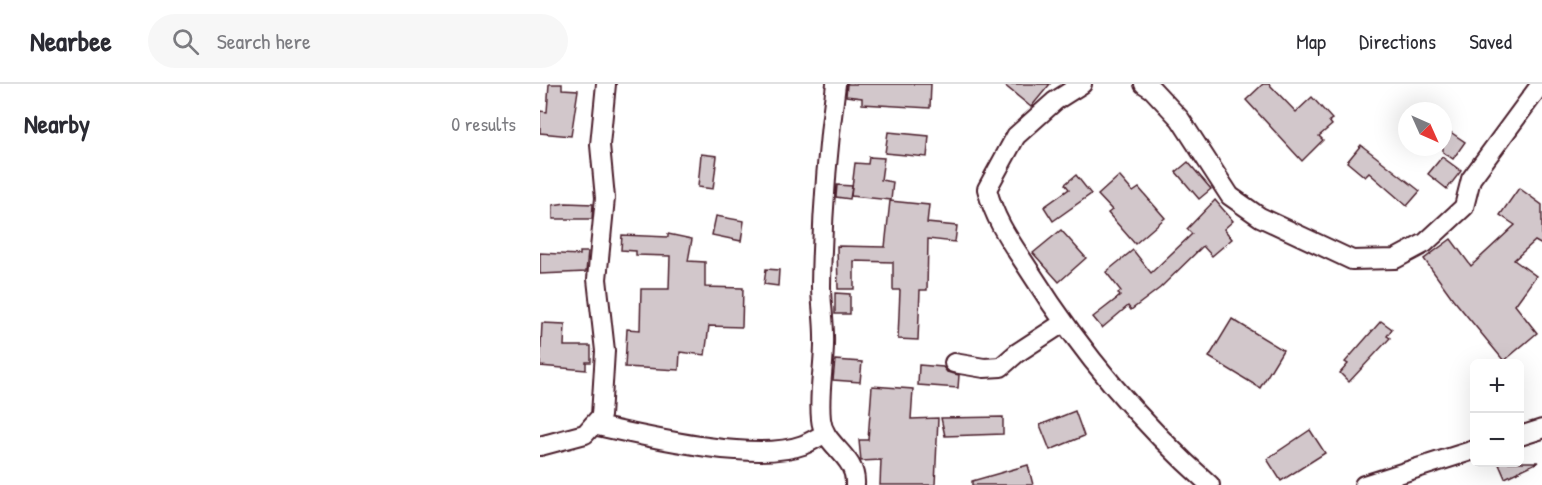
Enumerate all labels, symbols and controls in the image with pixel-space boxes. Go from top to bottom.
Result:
search box [148,14,568,68]
text: Nearbee [30,22,112,60]
icon: search [169,25,202,58]
text: Search here [217,26,311,56]
text: Map [1296,27,1326,56]
text: Directions [1359,27,1436,56]
text: Saved [1469,27,1512,56]
north arrow [1398,102,1452,156]
text: Nearby [24,106,90,141]
text: 0 results [451,110,516,137]
map controls [1470,359,1524,467]
button: + [1470,359,1524,413]
button: − [1470,413,1524,467]

